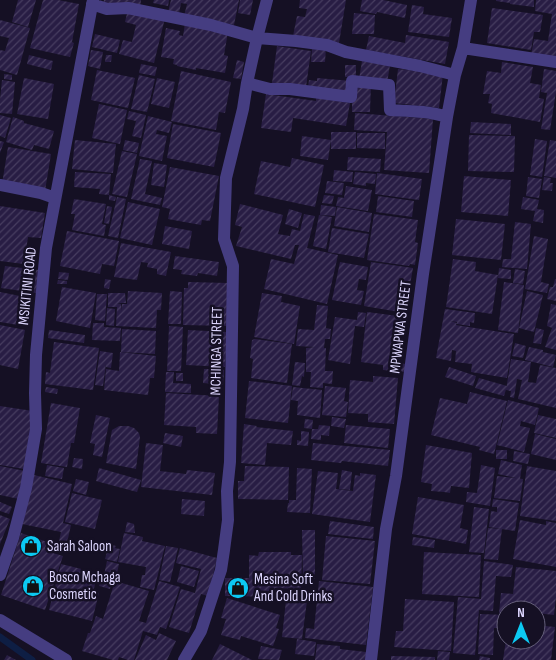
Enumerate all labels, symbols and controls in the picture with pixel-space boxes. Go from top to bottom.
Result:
street label: MSIKITINI ROAD [14,246,41,326]
street label: MPWAPWA STREET [385,280,416,375]
street label: MCHINGA STREET [206,307,227,395]
shop icon: Sarah Saloon [19,534,43,558]
place label: Sarah Saloon [47,537,112,556]
place label: Bosco Mchaga Cosmetic [49,568,121,604]
place label: Mesina Soft And Cold Drinks [253,570,332,606]
shop icon: Bosco Mchaga Cosmetic [21,574,45,598]
shop icon: Mesina Soft And Cold Drinks [226,576,250,600]
north arrow [496,600,546,650]
text: N [517,604,525,621]

